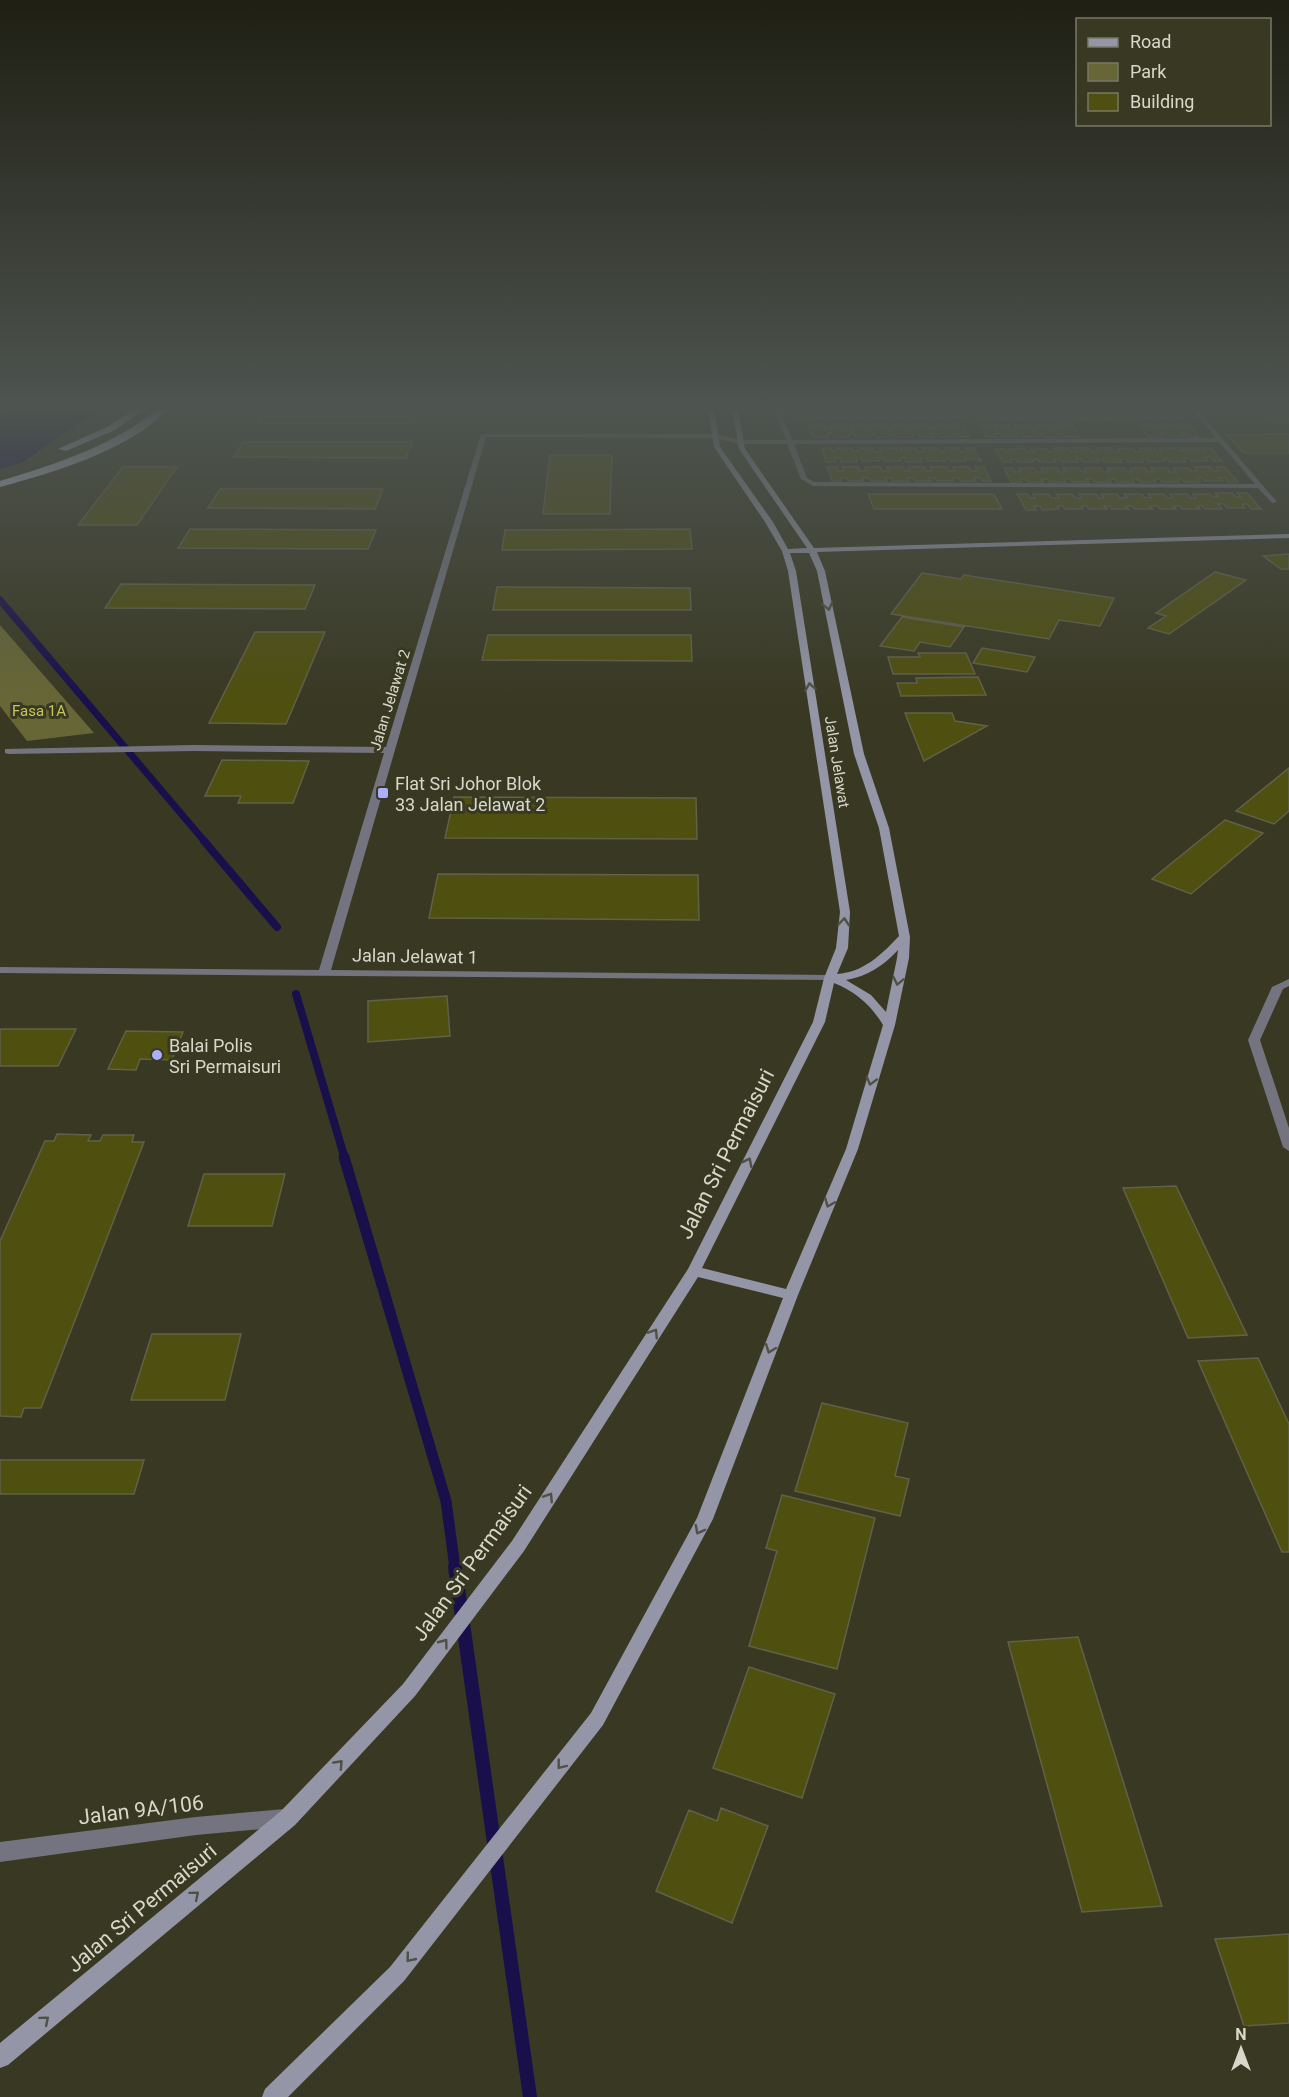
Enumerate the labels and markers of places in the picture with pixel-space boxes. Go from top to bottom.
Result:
place label: Flat Sri Johor Blok 33 Jalan Jelawat 2 [395,773,545,815]
marker: Flat Sri Johor Blok 33 Jalan Jelawat 2 [376,786,390,800]
place label: Balai Polis Sri Permaisuri [169,1035,281,1077]
marker: Balai Polis Sri Permaisuri [150,1048,164,1062]

